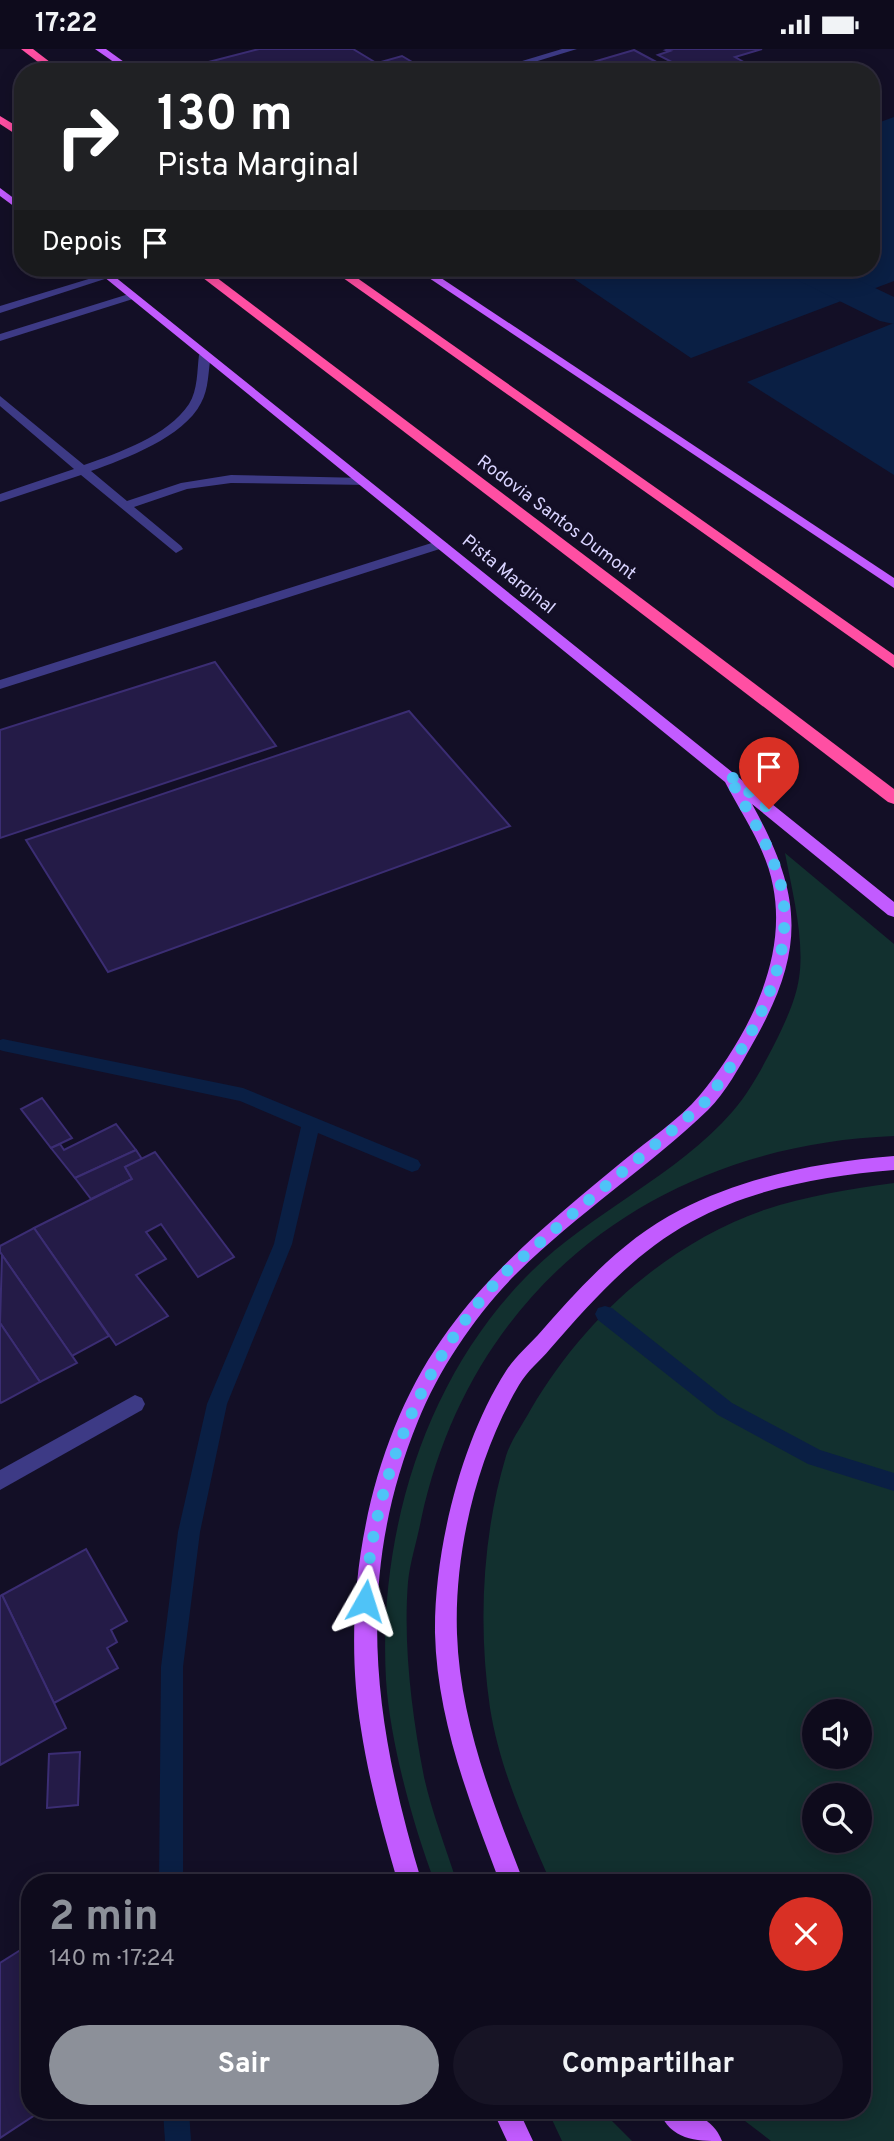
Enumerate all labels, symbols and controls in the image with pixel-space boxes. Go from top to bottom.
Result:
text: 17:22 [35,8,97,41]
text: 130 m [157,86,293,148]
icon: right [42,91,133,182]
text: Pista Marginal [157,147,359,187]
icon: arrive [136,224,174,262]
text: Depois [42,227,122,260]
street label: Rodovia Santos Dumont [472,451,640,586]
street label: Pista Marginal [457,530,560,620]
pin [739,737,799,809]
icon: arrive [750,748,788,786]
position arrow [328,1564,402,1638]
map controls [802,1699,872,1853]
button: sound [802,1699,872,1769]
button: search [802,1783,872,1853]
text: 2 min [49,1892,159,1945]
button: close [769,1897,843,1971]
text: 140 m · 17:24 [49,1945,175,1974]
button: Sair [49,2025,439,2105]
button: Compartilhar [453,2025,843,2105]

